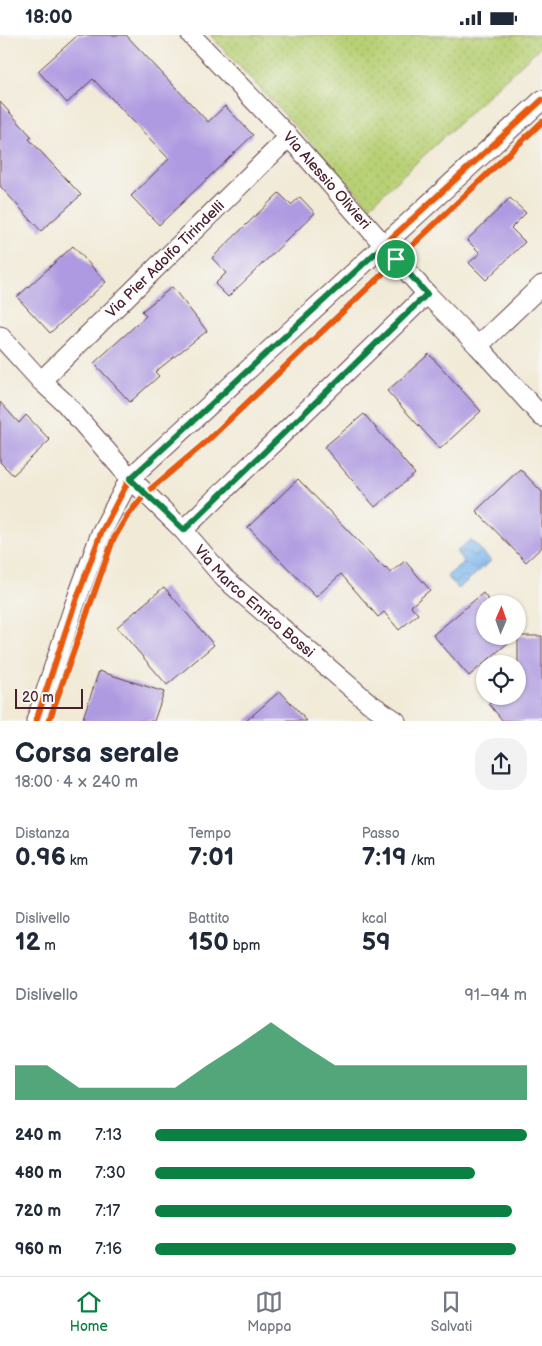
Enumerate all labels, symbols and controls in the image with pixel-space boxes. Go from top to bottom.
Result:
text: 18:00 [25,6,73,29]
street label: Via Alessio Olivieri [279,127,375,233]
street label: Via Pier Adolfo Tirindelli [102,196,229,322]
pin [375,238,417,280]
icon: arrive [382,245,410,273]
street label: Via Marco Enrico Bossi [190,541,319,661]
north arrow [476,595,526,645]
map controls [476,595,526,705]
button: locate [476,655,526,705]
scale bar [15,686,82,709]
text: 20 m [22,689,54,706]
text: Corsa serale [15,737,179,770]
button: share [475,738,527,790]
text: 18:00 · 4 × 240 m [15,773,138,792]
text: Distanza [15,825,70,842]
text: Tempo [188,825,231,842]
text: Passo [362,825,400,842]
text: 0.96 [15,842,66,873]
text: 7:01 [188,842,234,873]
text: 7:19 [362,842,407,873]
text: km [66,852,88,869]
text: /km [407,852,435,869]
text: Dislivello [15,910,70,927]
text: Battito [188,910,230,927]
text: kcal [362,910,387,927]
text: 12 [15,927,41,958]
text: 150 [188,927,229,958]
text: 59 [362,927,391,958]
text: m [41,937,56,954]
text: bpm [229,937,260,954]
text: Dislivello [15,986,78,1005]
text: 91–94 m [464,986,527,1005]
text: 240 m [15,1126,61,1145]
text: 7:13 [95,1126,122,1145]
text: 480 m [15,1164,62,1183]
text: 7:30 [95,1164,125,1183]
text: 720 m [15,1202,61,1221]
text: 7:17 [95,1202,120,1221]
text: 960 m [15,1240,62,1259]
text: 7:16 [95,1240,122,1259]
tab: Home [70,1288,108,1335]
tab: Mappa [247,1288,291,1335]
tab: Salvati [431,1288,472,1335]

